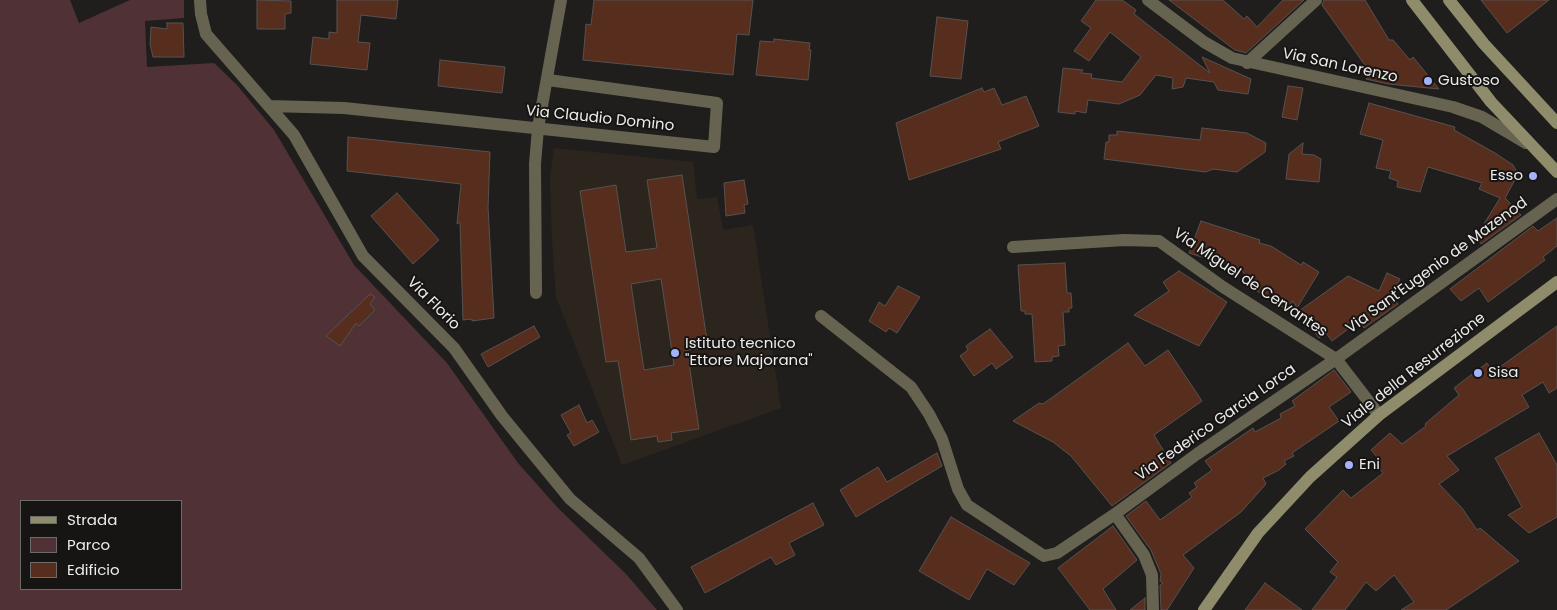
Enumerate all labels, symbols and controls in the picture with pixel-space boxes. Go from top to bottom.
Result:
street label: Via San Lorenzo [1281,45,1399,87]
place label: Gustoso [1438,72,1500,90]
marker: Gustoso [1422,75,1434,87]
street label: Via Claudio Domino [525,102,675,136]
place label: Esso [1490,167,1523,185]
marker: Esso [1527,170,1539,182]
street label: Via Sant'Eugenio de Mazenod [1343,194,1531,338]
street label: Via Miguel de Cervantes [1170,225,1330,341]
street label: Via Florio [403,274,463,334]
street label: Viale della Resurrezione [1339,309,1489,433]
place label: Istituto tecnico "Ettore Majorana" [685,335,813,370]
marker: Istituto tecnico "Ettore Majorana" [669,347,681,359]
street label: Via Federico Garcia Lorca [1132,361,1300,485]
place label: Sisa [1488,364,1518,382]
marker: Sisa [1472,367,1484,379]
place label: Eni [1359,456,1380,474]
marker: Eni [1343,459,1355,471]
legend [20,500,182,590]
text: Strada [67,509,117,530]
text: Parco [67,534,110,555]
text: Edificio [67,559,120,580]

